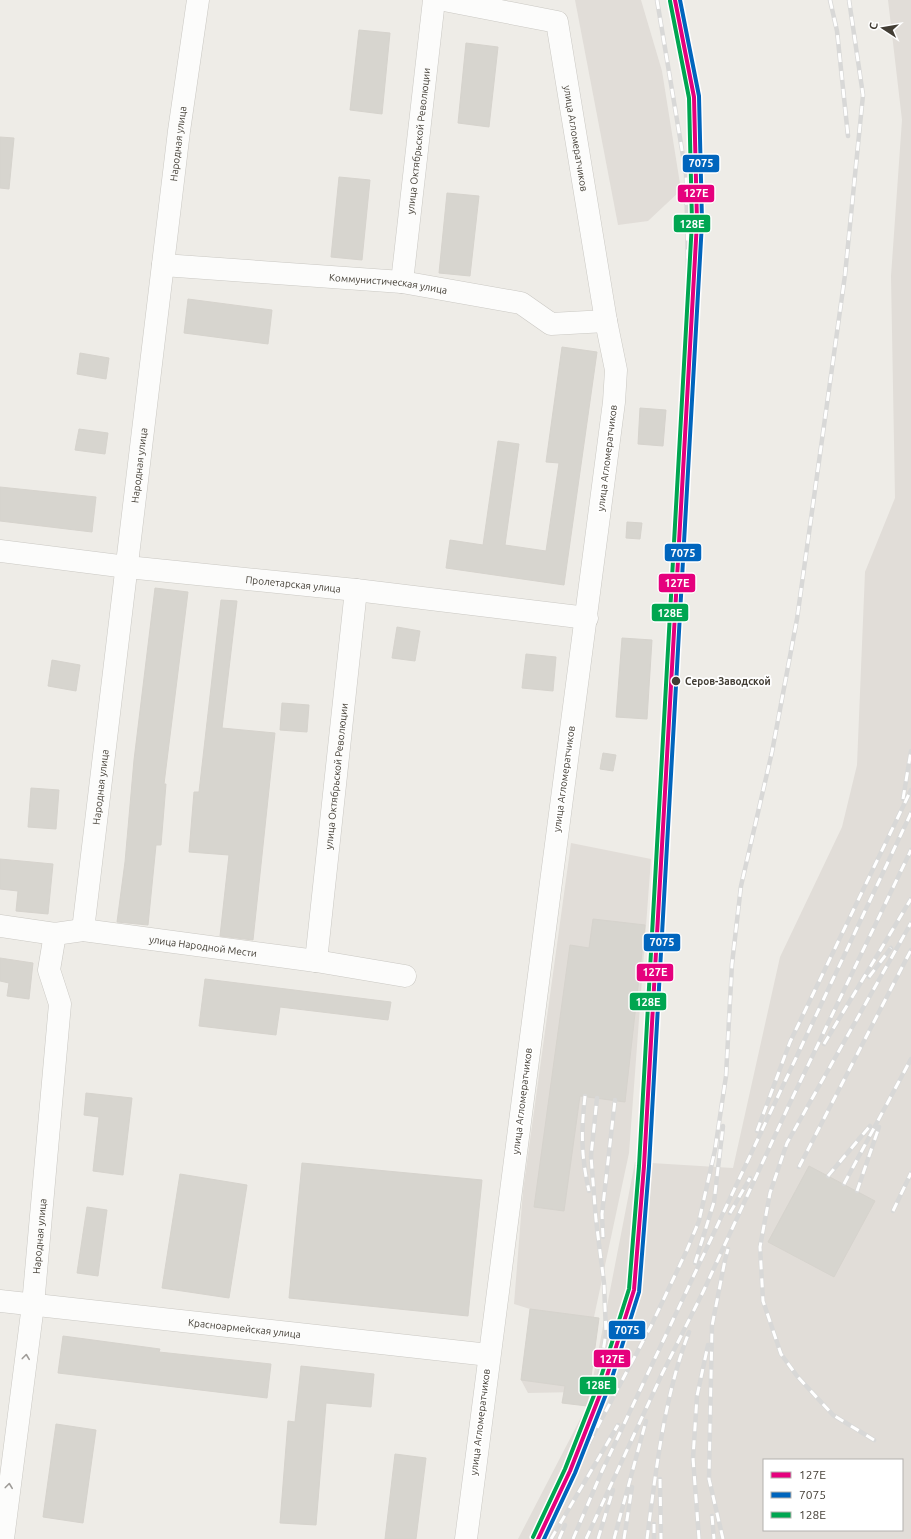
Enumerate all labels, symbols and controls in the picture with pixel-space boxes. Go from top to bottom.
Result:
north arrow [863,8,903,48]
text: С [867,21,880,31]
street label: улица Октябрьской Революции [404,67,432,215]
street label: улица Агломератчиков [562,84,590,192]
street label: Народная улица [167,105,188,182]
line badge: 7075 [682,154,720,173]
text: 7075 [689,157,713,169]
line badge: 127Е [677,184,715,203]
text: 127Е [683,187,709,199]
line badge: 128Е [673,214,711,233]
text: 128Е [679,218,705,230]
street label: Коммунистическая улица [329,271,448,295]
street label: улица Агломератчиков [595,404,619,512]
street label: Народная улица [129,427,149,504]
line badge: 7075 [664,543,702,562]
text: 7075 [671,547,695,559]
street label: Пролетарская улица [245,573,341,594]
line badge: 127Е [658,573,696,593]
text: 127Е [664,577,690,589]
line badge: 128Е [651,603,689,622]
text: 128Е [657,607,683,619]
marker: Серов-Заводской [670,675,682,687]
place label: Серов-Заводской [685,676,771,687]
street label: улица Октябрьской Революции [323,702,349,850]
street label: улица Агломератчиков [551,725,577,833]
street label: Народная улица [90,749,110,825]
street label: улица Народной Мести [148,933,258,959]
line badge: 7075 [643,933,681,952]
text: 7075 [650,936,674,948]
line badge: 127Е [636,963,674,982]
text: 127Е [642,966,668,978]
line badge: 128Е [629,992,667,1011]
text: 128Е [635,996,661,1008]
street label: улица Агломератчиков [510,1047,534,1155]
street label: Народная улица [30,1198,48,1274]
street label: Красноармейская улица [188,1316,301,1340]
line badge: 7075 [608,1320,646,1340]
text: 7075 [615,1324,639,1336]
line badge: 127Е [593,1349,631,1368]
text: 127Е [599,1353,625,1365]
one-way arrow [21,1354,30,1361]
street label: улица Агломератчиков [468,1368,492,1476]
line badge: 128Е [579,1376,617,1395]
text: 128Е [585,1379,611,1391]
legend [763,1459,903,1531]
text: 127Е [799,1468,826,1481]
one-way arrow [5,1483,14,1489]
text: 7075 [799,1488,826,1501]
text: 128Е [799,1508,826,1521]

